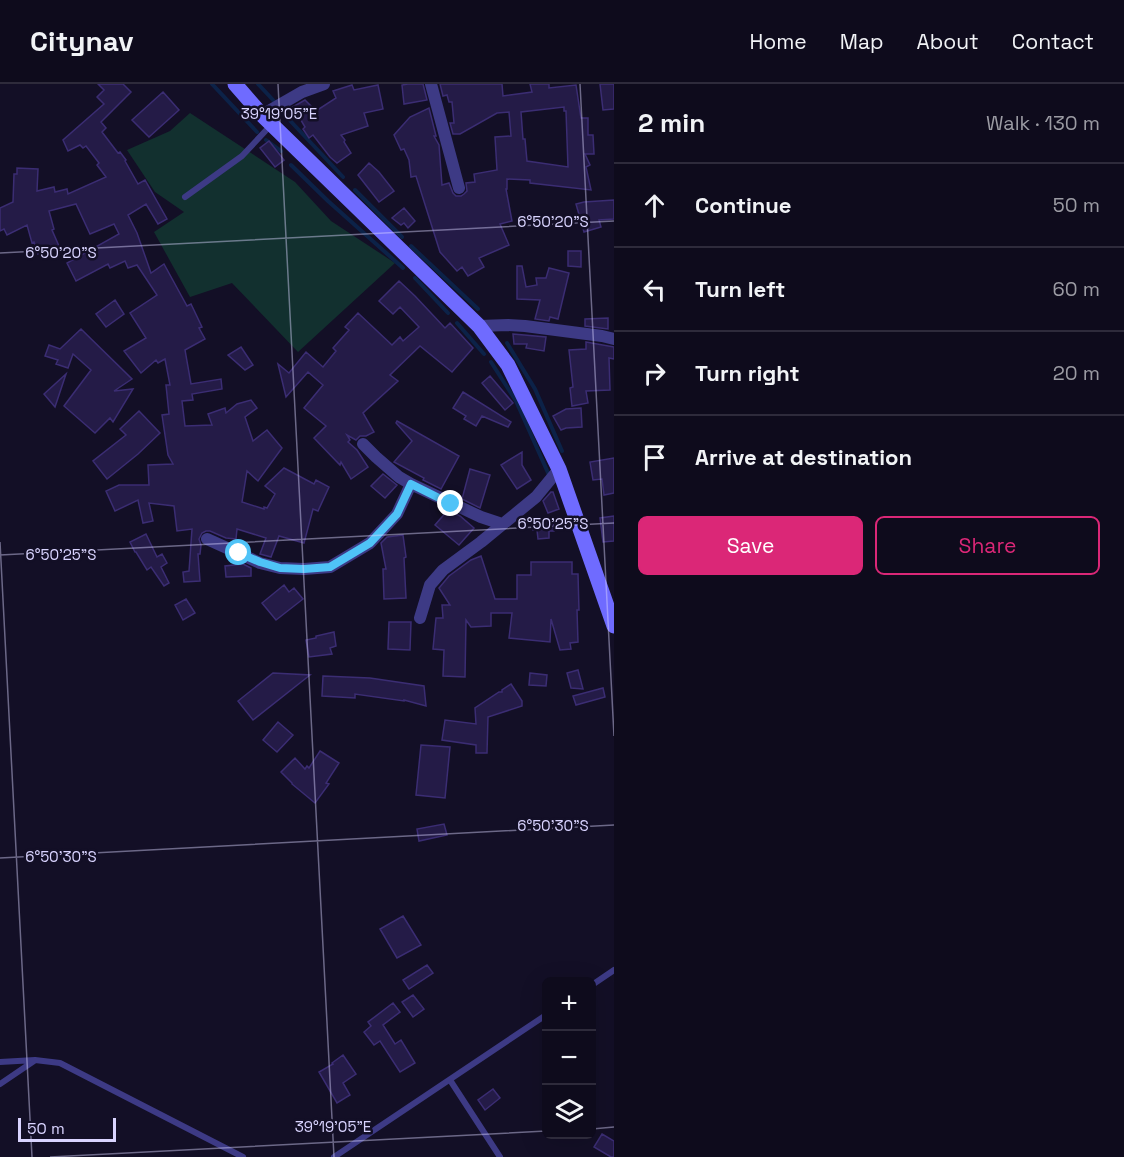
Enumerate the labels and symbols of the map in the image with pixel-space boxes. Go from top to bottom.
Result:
text: 39°19'05"E [241,104,317,123]
text: 6°50'20"S [517,212,589,231]
text: 6°50'20"S [25,243,97,262]
route end [437,490,463,516]
text: 6°50'25"S [518,514,588,533]
route start [225,539,251,565]
text: 6°50'25"S [26,545,96,564]
text: 6°50'30"S [517,816,589,835]
text: 6°50'30"S [25,847,97,866]
scale bar [18,1115,116,1142]
text: 39°19'05"E [295,1117,371,1136]

